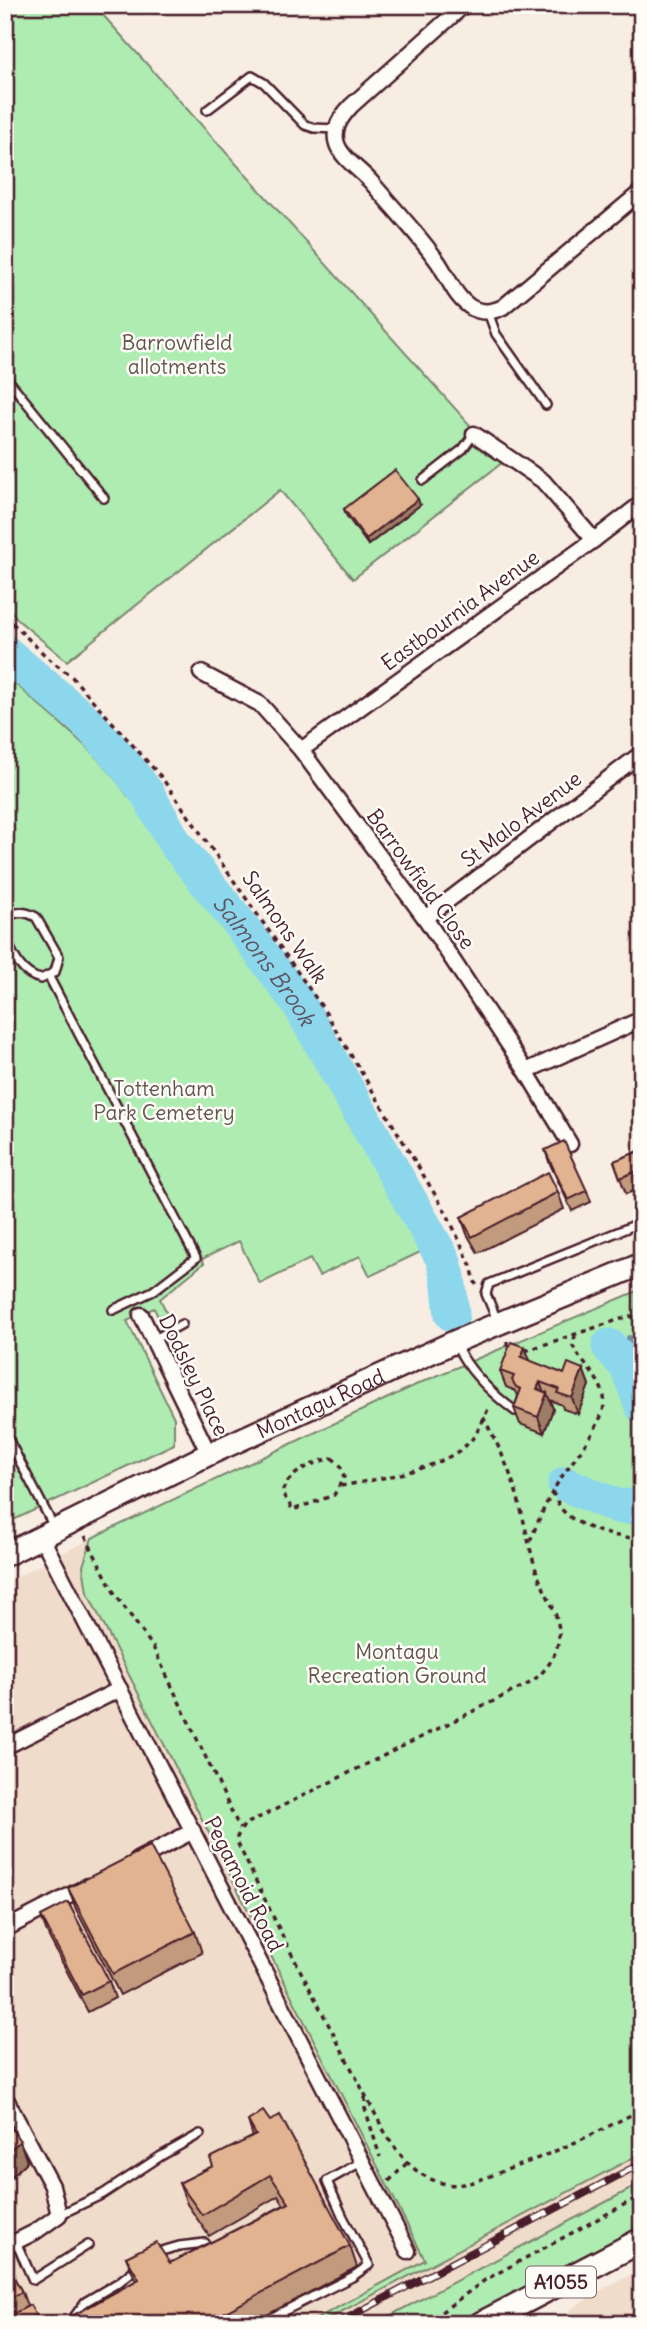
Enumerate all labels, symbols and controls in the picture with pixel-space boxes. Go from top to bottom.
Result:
park label: Barrowfield allotments [122,329,232,380]
street label: Eastbournia Avenue [376,543,544,677]
street label: St Malo Avenue [455,765,587,873]
street label: Barrowfield Close [361,803,481,955]
street label: Salmons Walk [236,866,334,988]
water label: Salmons Brook [208,889,323,1032]
park label: Tottenham Park Cemetery [93,1075,235,1126]
street label: Dodsley Place [153,1310,235,1440]
street label: Montagu Road [252,1362,389,1444]
park label: Montagu Recreation Ground [307,1638,487,1689]
street label: Pegamoid Road [198,1812,290,1956]
road number: A1055 [526,2266,596,2298]

